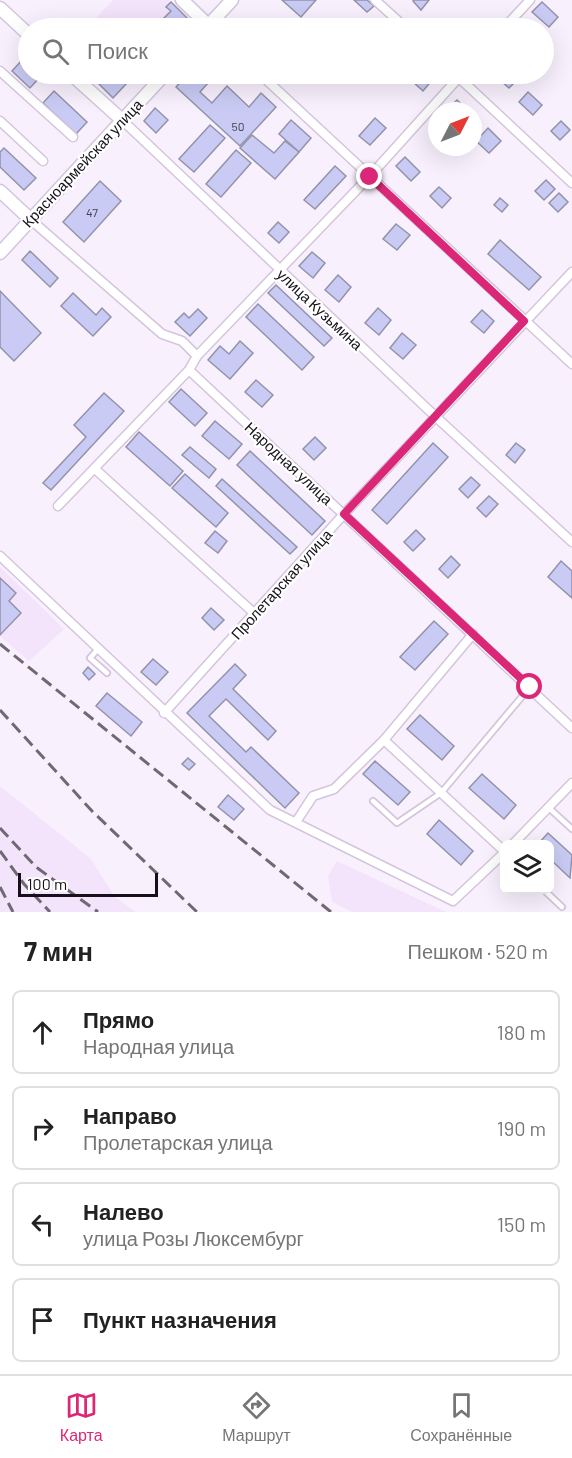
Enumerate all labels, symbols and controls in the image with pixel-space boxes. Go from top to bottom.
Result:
search box [18,18,554,84]
icon: search [39,35,72,68]
text: Поиск [87,37,148,63]
street label: Красноармейская улица [18,95,146,231]
north arrow [428,102,482,156]
house number: 50 [232,119,244,133]
route end [356,163,382,189]
house number: 47 [86,205,98,219]
street label: улица Кузьмина [273,265,367,354]
street label: Народная улица [241,418,337,509]
street label: Пролетарская улица [227,525,336,643]
route start [516,673,542,699]
map controls [500,840,554,894]
button: layers [500,840,554,894]
scale bar [18,870,158,898]
text: 100 m [27,874,67,893]
text: 7 мин [24,935,93,966]
text: Пешком · 520 m [408,939,548,963]
text: Прямо [83,1006,154,1032]
icon: ahead [26,1016,59,1049]
text: 180 m [497,1020,546,1044]
text: Народная улица [83,1034,234,1058]
text: Направо [83,1102,177,1128]
icon: right [26,1112,59,1145]
text: 190 m [497,1116,546,1140]
text: Пролетарская улица [83,1130,273,1154]
text: Налево [83,1198,164,1224]
icon: left [26,1208,59,1241]
text: 150 m [497,1212,546,1236]
text: улица Розы Люксембург [83,1226,304,1250]
icon: arrive [26,1304,59,1337]
text: Пункт назначения [83,1306,277,1332]
tab: Карта [60,1389,103,1445]
tab: Маршрут [222,1389,291,1445]
tab: Сохранённые [410,1389,512,1445]

